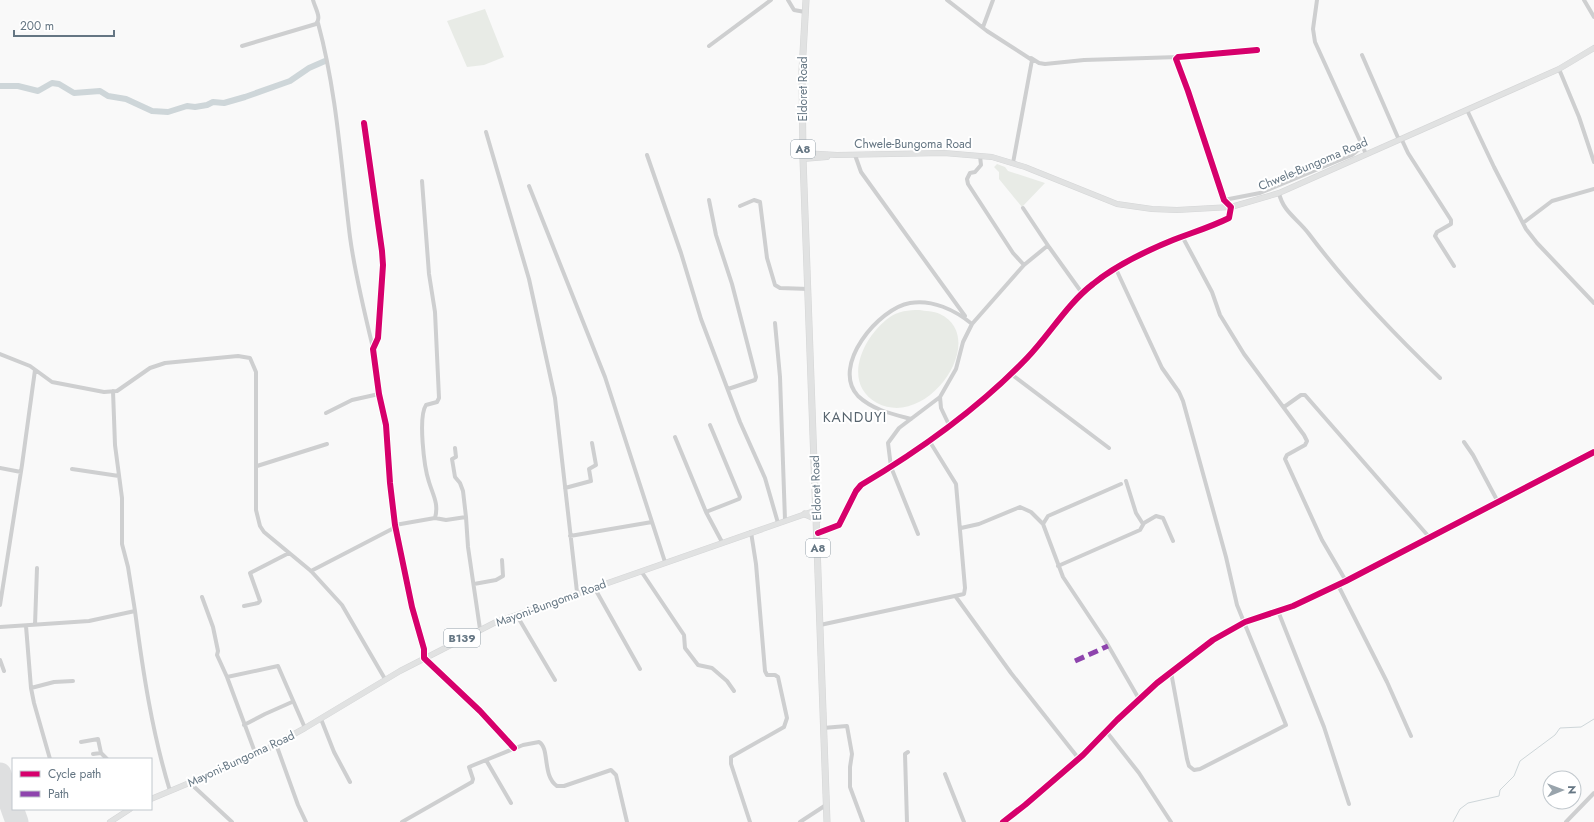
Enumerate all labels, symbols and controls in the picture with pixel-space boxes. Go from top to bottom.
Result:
scale bar [14,12,114,38]
text: 200 m [20,17,54,35]
street label: Eldoret Road [794,56,812,122]
street label: Chwele-Bungoma Road [1255,133,1371,195]
street label: Chwele-Bungoma Road [854,135,972,153]
road number: A8 [791,140,815,158]
district label: KANDUYI [823,407,887,427]
street label: Eldoret Road [806,455,826,521]
road number: A8 [806,539,830,557]
street label: Mayoni-Bungoma Road [493,575,609,631]
road number: B139 [444,629,480,647]
street label: Mayoni-Bungoma Road [184,726,298,792]
legend [12,758,152,810]
text: Cycle path [48,765,101,783]
north arrow [1542,770,1582,810]
text: Path [48,785,69,803]
text: N [1564,785,1580,794]

